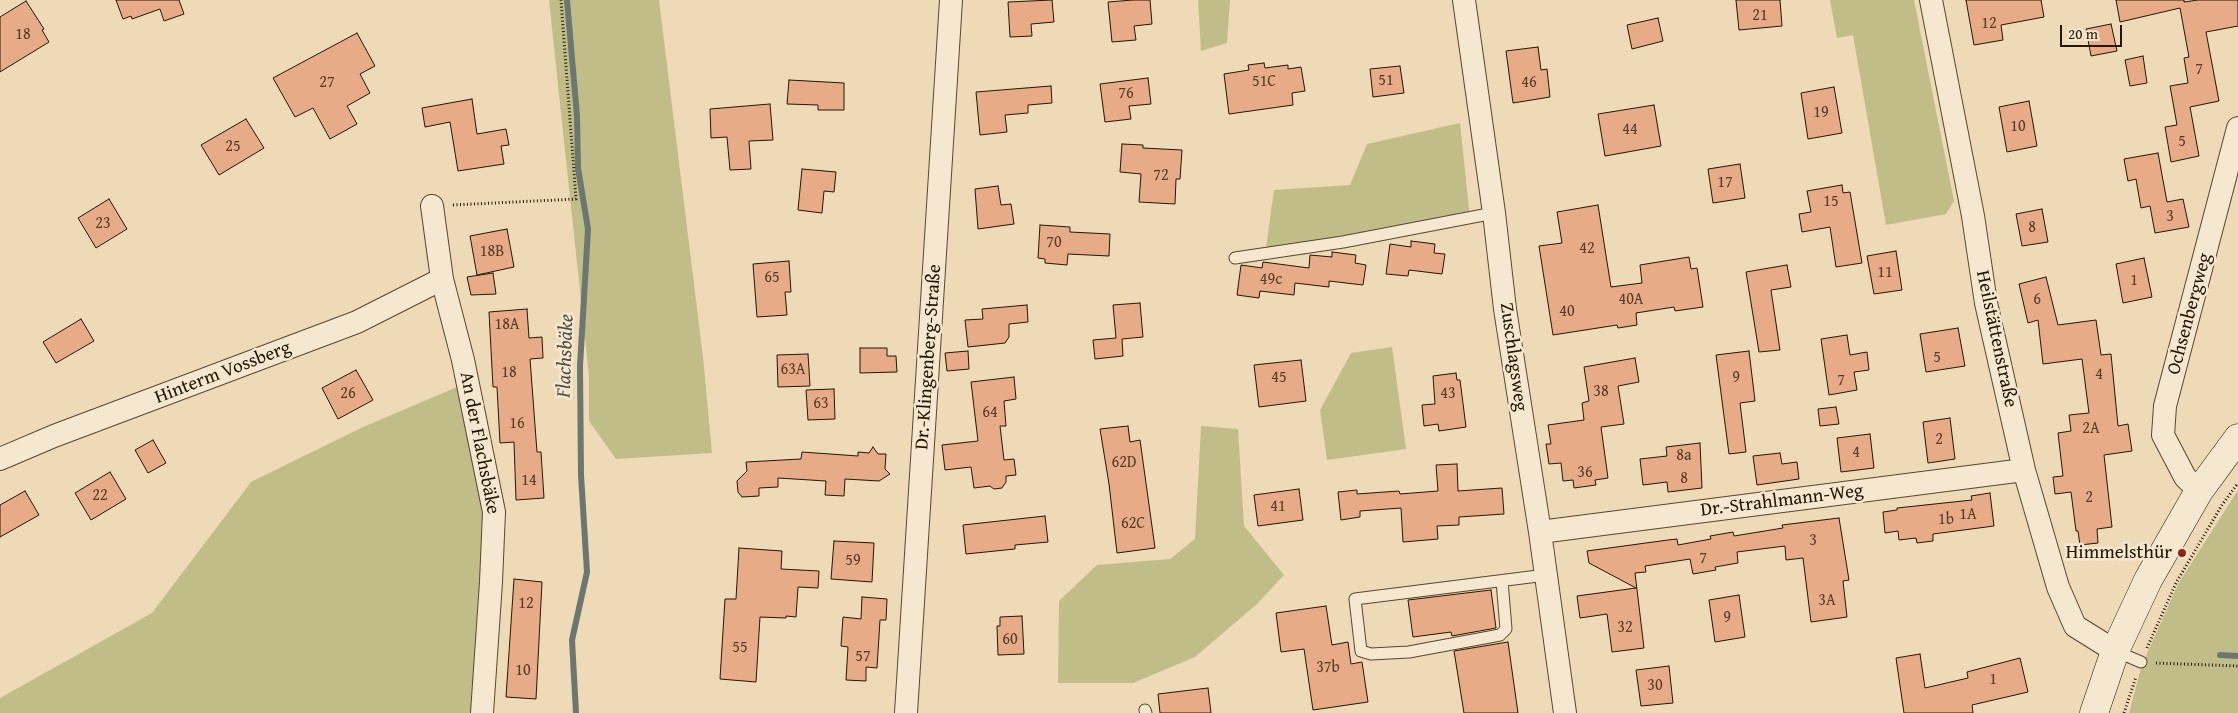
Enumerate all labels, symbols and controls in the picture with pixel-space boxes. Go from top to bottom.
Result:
house number: 21 [1752,6,1768,26]
house number: 12 [1981,14,1997,34]
scale bar [2063,15,2126,47]
text: 20 m [2068,23,2098,44]
house number: 18 [15,25,31,45]
house number: 7 [2195,60,2203,80]
house number: 51 [1378,71,1394,91]
house number: 51C [1252,72,1276,92]
house number: 27 [319,73,335,93]
house number: 46 [1521,73,1537,93]
house number: 76 [1118,84,1134,104]
house number: 19 [1813,103,1829,123]
house number: 10 [2010,117,2026,137]
house number: 44 [1622,120,1638,140]
house number: 5 [2178,132,2186,152]
house number: 25 [225,137,241,157]
house number: 72 [1153,166,1169,186]
house number: 17 [1717,173,1733,193]
house number: 15 [1823,192,1839,212]
house number: 3 [2166,207,2174,227]
house number: 23 [95,214,111,234]
house number: 8 [2028,218,2036,238]
house number: 70 [1046,233,1062,253]
house number: 42 [1579,239,1595,259]
house number: 18B [480,242,504,262]
street label: Ochsenbergweg [2163,251,2217,377]
street label: Dr.-Klingenberg-Straße [911,263,947,451]
house number: 11 [1877,263,1893,283]
house number: 65 [764,268,780,288]
street label: Heilstättenstraße [1970,268,2022,410]
house number: 49c [1260,270,1282,290]
house number: 1 [2130,271,2138,291]
house number: 40A [1618,290,1644,310]
house number: 6 [2033,290,2041,310]
street label: Zuschlagsweg [1494,301,1532,413]
house number: 40 [1559,302,1575,322]
water label: Flachsbäke [553,314,579,398]
house number: 18A [494,315,520,335]
street label: Hinterm Vossberg [152,337,294,409]
house number: 5 [1933,348,1941,368]
house number: 63A [780,360,806,380]
house number: 18 [501,363,517,383]
house number: 4 [2095,365,2103,385]
house number: 45 [1271,368,1287,388]
house number: 9 [1732,368,1740,388]
street label: An der Flachsbäke [454,370,504,516]
house number: 7 [1837,371,1845,391]
house number: 38 [1593,382,1609,402]
house number: 26 [340,384,356,404]
house number: 43 [1440,384,1456,404]
house number: 63 [813,394,829,414]
house number: 64 [982,403,998,423]
house number: 16 [509,414,525,434]
house number: 2A [2082,419,2100,439]
house number: 2 [1935,430,1943,450]
house number: 4 [1852,443,1860,463]
house number: 8a [1676,446,1692,466]
house number: 62D [1111,453,1137,473]
house number: 36 [1577,463,1593,483]
house number: 8 [1680,469,1688,489]
house number: 14 [521,471,537,491]
street label: Dr.-Strahlmann-Weg [1699,480,1865,522]
house number: 22 [92,486,108,506]
house number: 2 [2085,488,2093,508]
house number: 41 [1270,497,1286,517]
house number: 1A [1959,505,1977,525]
house number: 1b [1938,510,1954,530]
house number: 62C [1121,514,1145,534]
house number: 3 [1809,531,1817,551]
place label: Himmelsthür [2066,542,2172,564]
marker: Himmelsthür [2176,547,2188,559]
house number: 7 [1699,549,1707,569]
house number: 59 [845,551,861,571]
house number: 3A [1818,591,1836,611]
house number: 12 [518,594,534,614]
house number: 9 [1723,608,1731,628]
house number: 32 [1617,618,1633,638]
house number: 60 [1002,630,1018,650]
house number: 55 [732,638,748,658]
house number: 57 [855,647,871,667]
house number: 37b [1316,658,1340,678]
house number: 10 [515,661,531,681]
house number: 1 [1989,670,1997,690]
house number: 30 [1647,676,1663,696]

